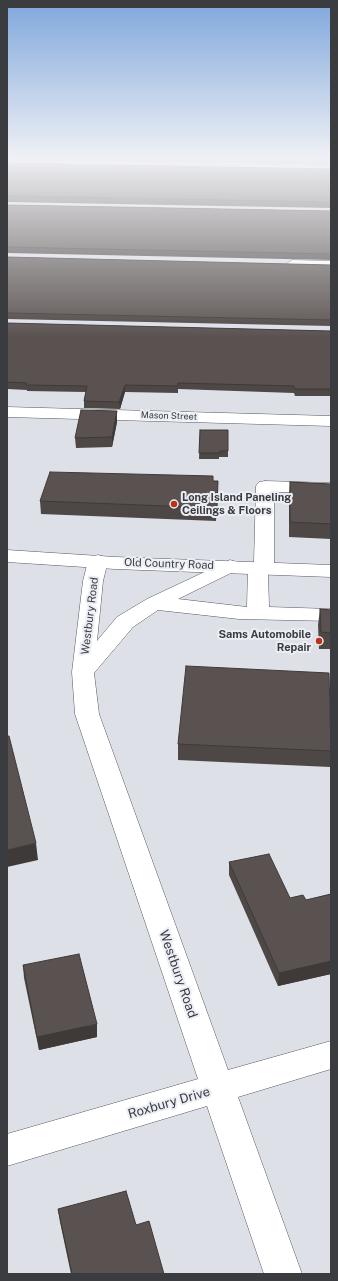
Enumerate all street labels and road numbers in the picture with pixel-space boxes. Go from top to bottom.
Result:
street label: Mason Street [141,410,197,422]
street label: Old Country Road [124,556,214,572]
street label: Westbury Road [79,577,101,655]
street label: Westbury Road [156,928,200,1020]
street label: Roxbury Drive [126,1084,212,1122]

